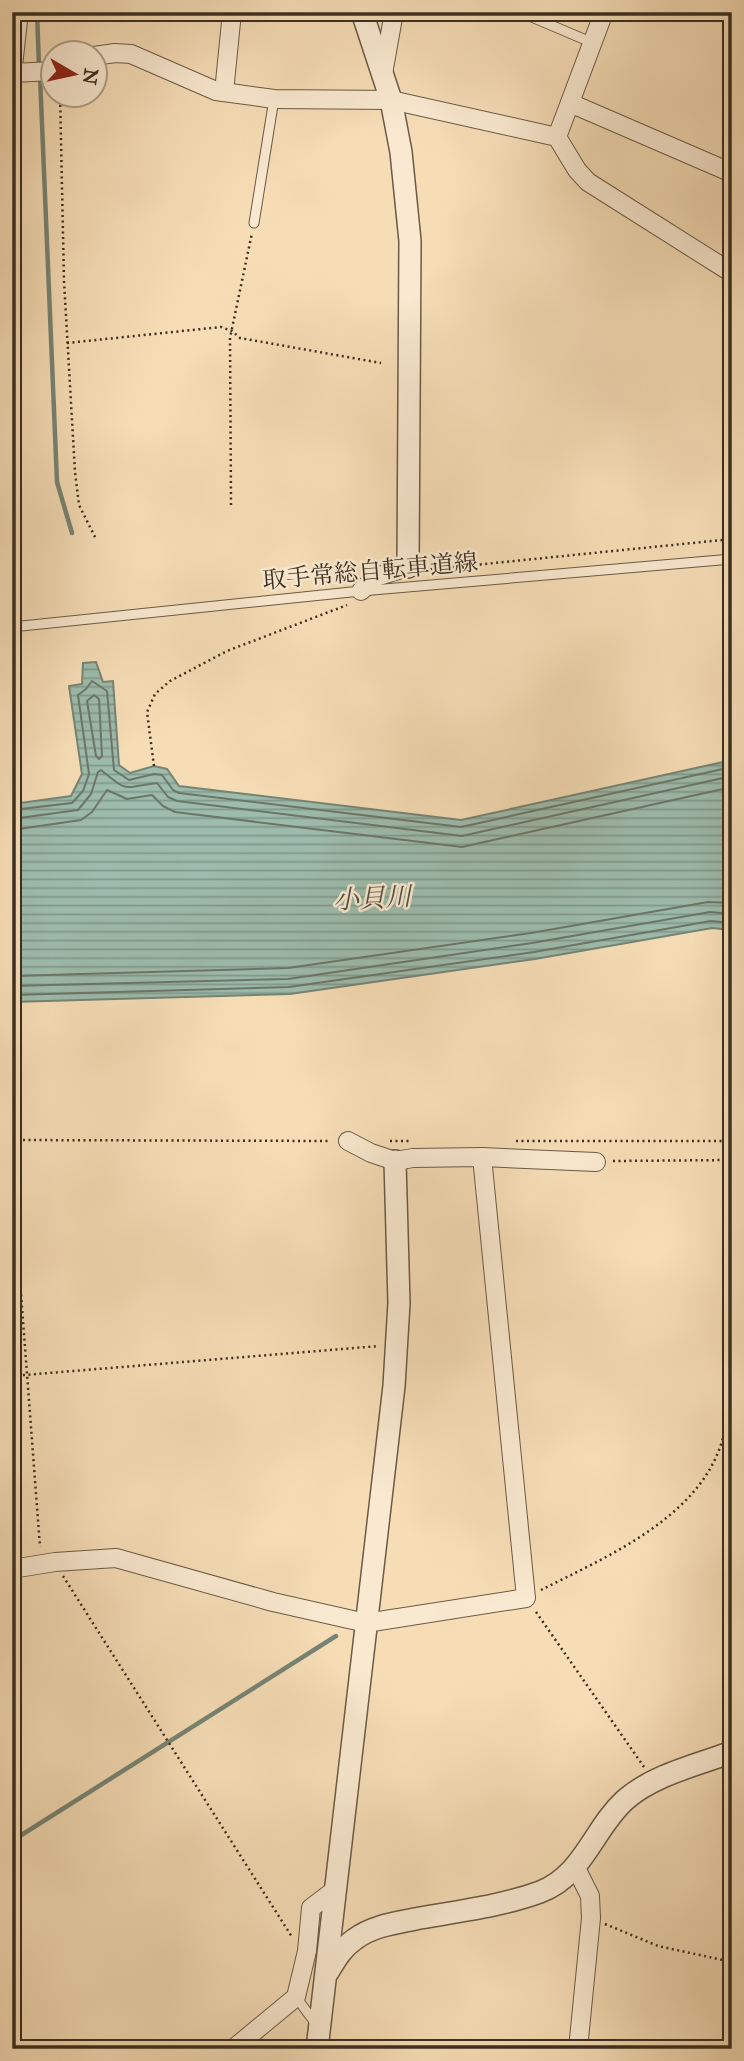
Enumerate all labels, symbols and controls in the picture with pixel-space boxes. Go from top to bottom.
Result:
north arrow [38,38,108,108]
text: N [78,67,103,86]
street label: 取手常総自転車道線 [261,547,479,595]
water label: 小貝川 [332,880,415,916]

